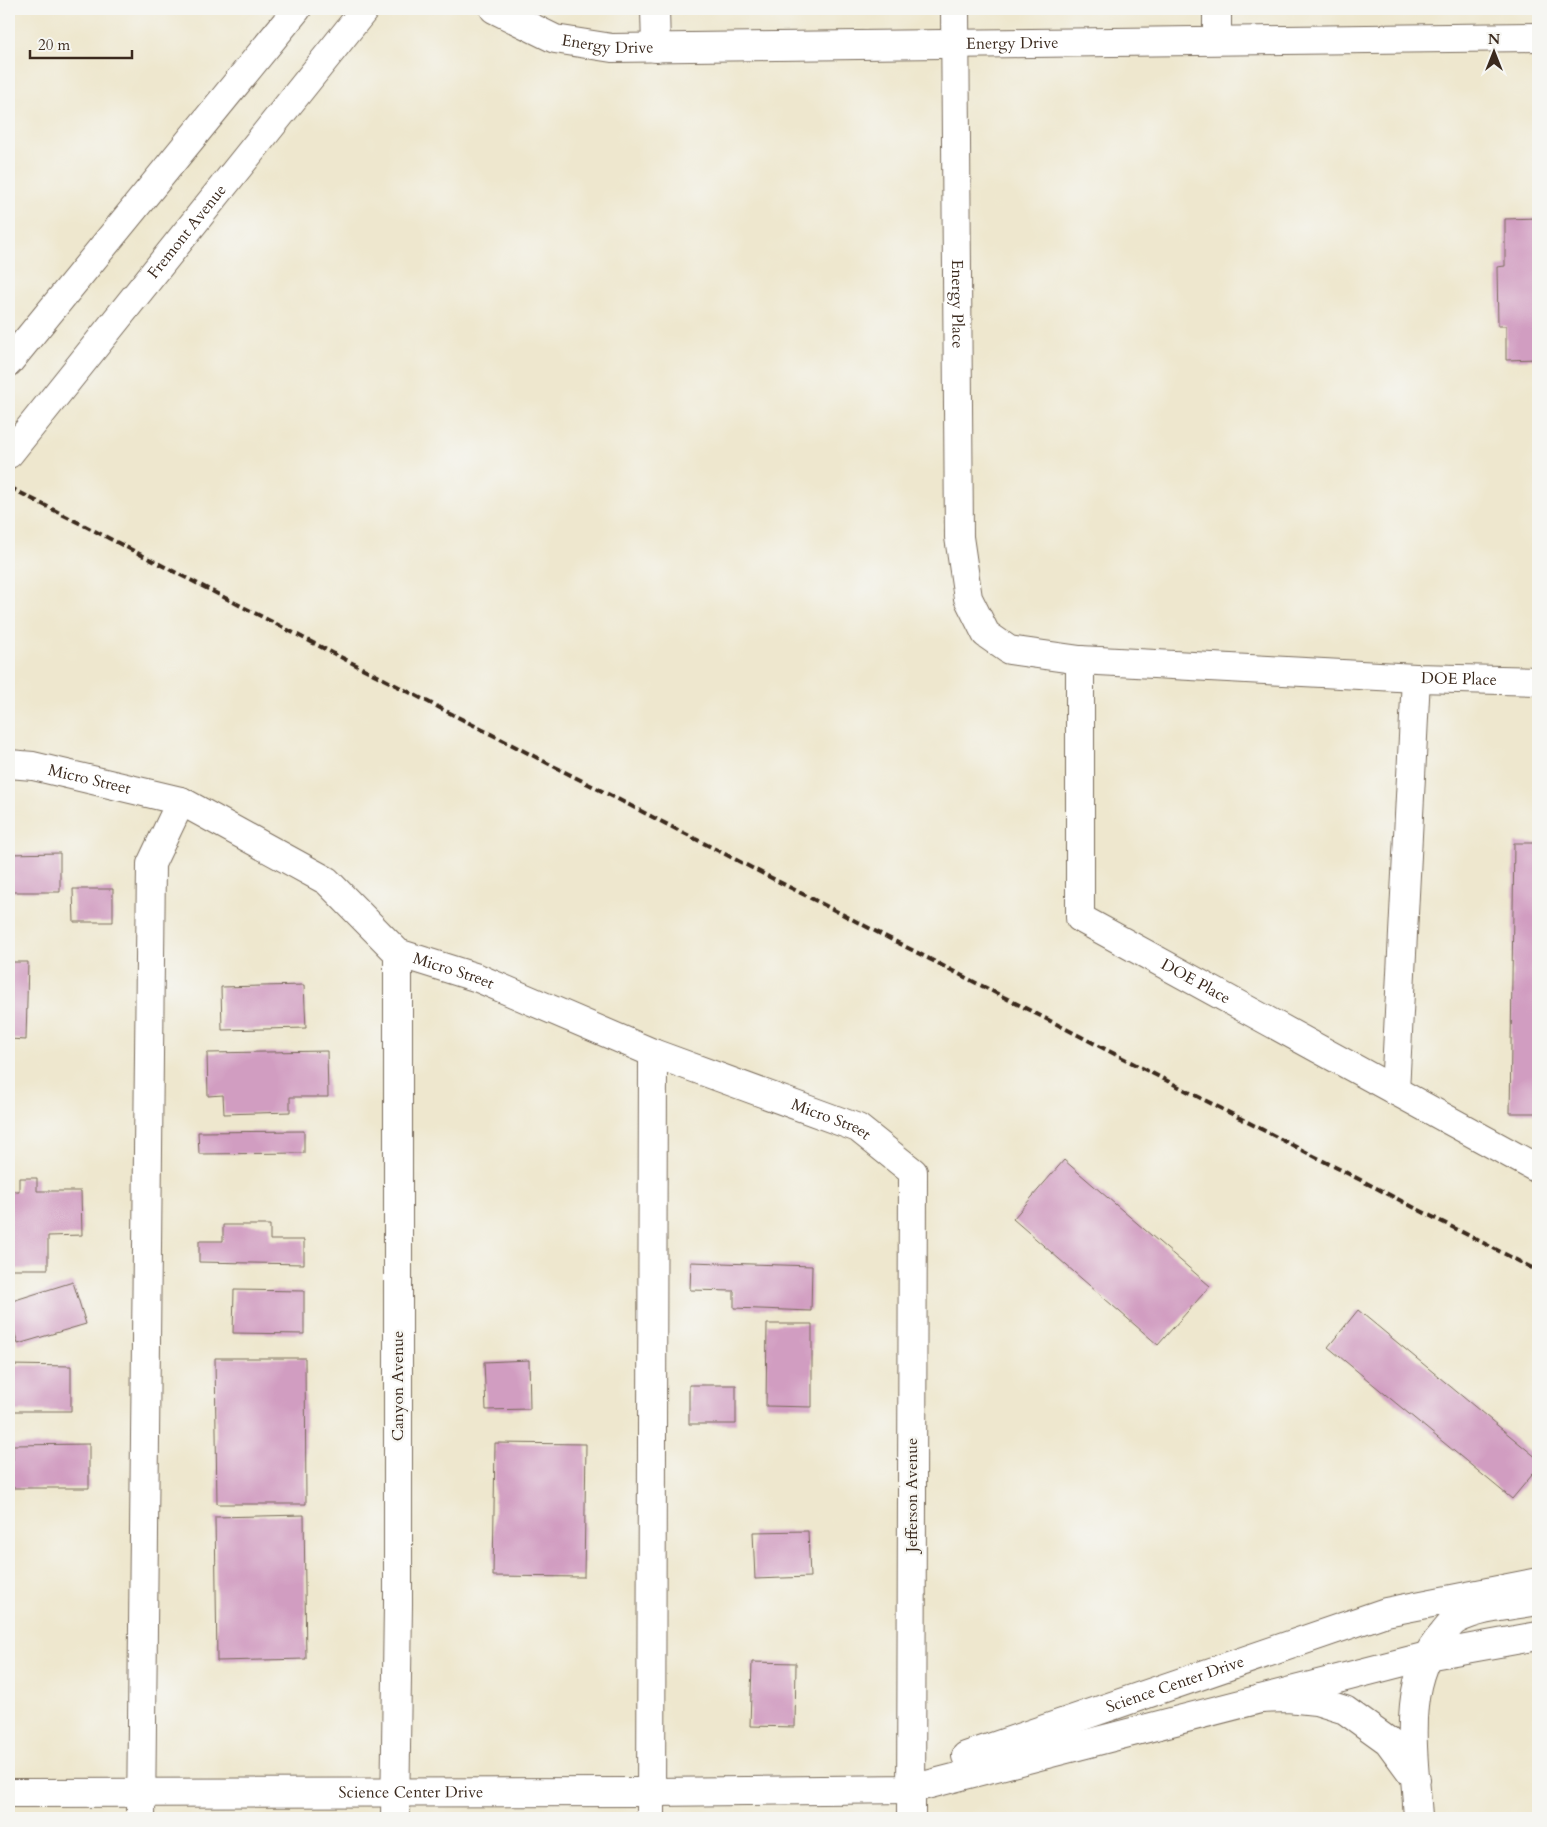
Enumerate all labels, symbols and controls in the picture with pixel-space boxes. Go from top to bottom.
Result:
scale bar [30,28,132,60]
north arrow [1470,28,1520,78]
street label: Energy Drive [560,29,654,59]
text: N [1488,30,1500,49]
street label: Energy Drive [966,32,1059,55]
text: 20 m [38,35,70,55]
street label: Fremont Avenue [143,180,231,283]
street label: Energy Place [946,259,969,348]
street label: DOE Place [1421,667,1497,691]
street label: Micro Street [46,759,133,800]
street label: Micro Street [410,947,498,995]
street label: DOE Place [1157,954,1234,1009]
street label: Micro Street [788,1093,876,1145]
street label: Canyon Avenue [387,1331,409,1441]
street label: Jefferson Avenue [901,1438,923,1554]
street label: Science Center Drive [1103,1650,1247,1718]
street label: Science Center Drive [339,1781,483,1803]

